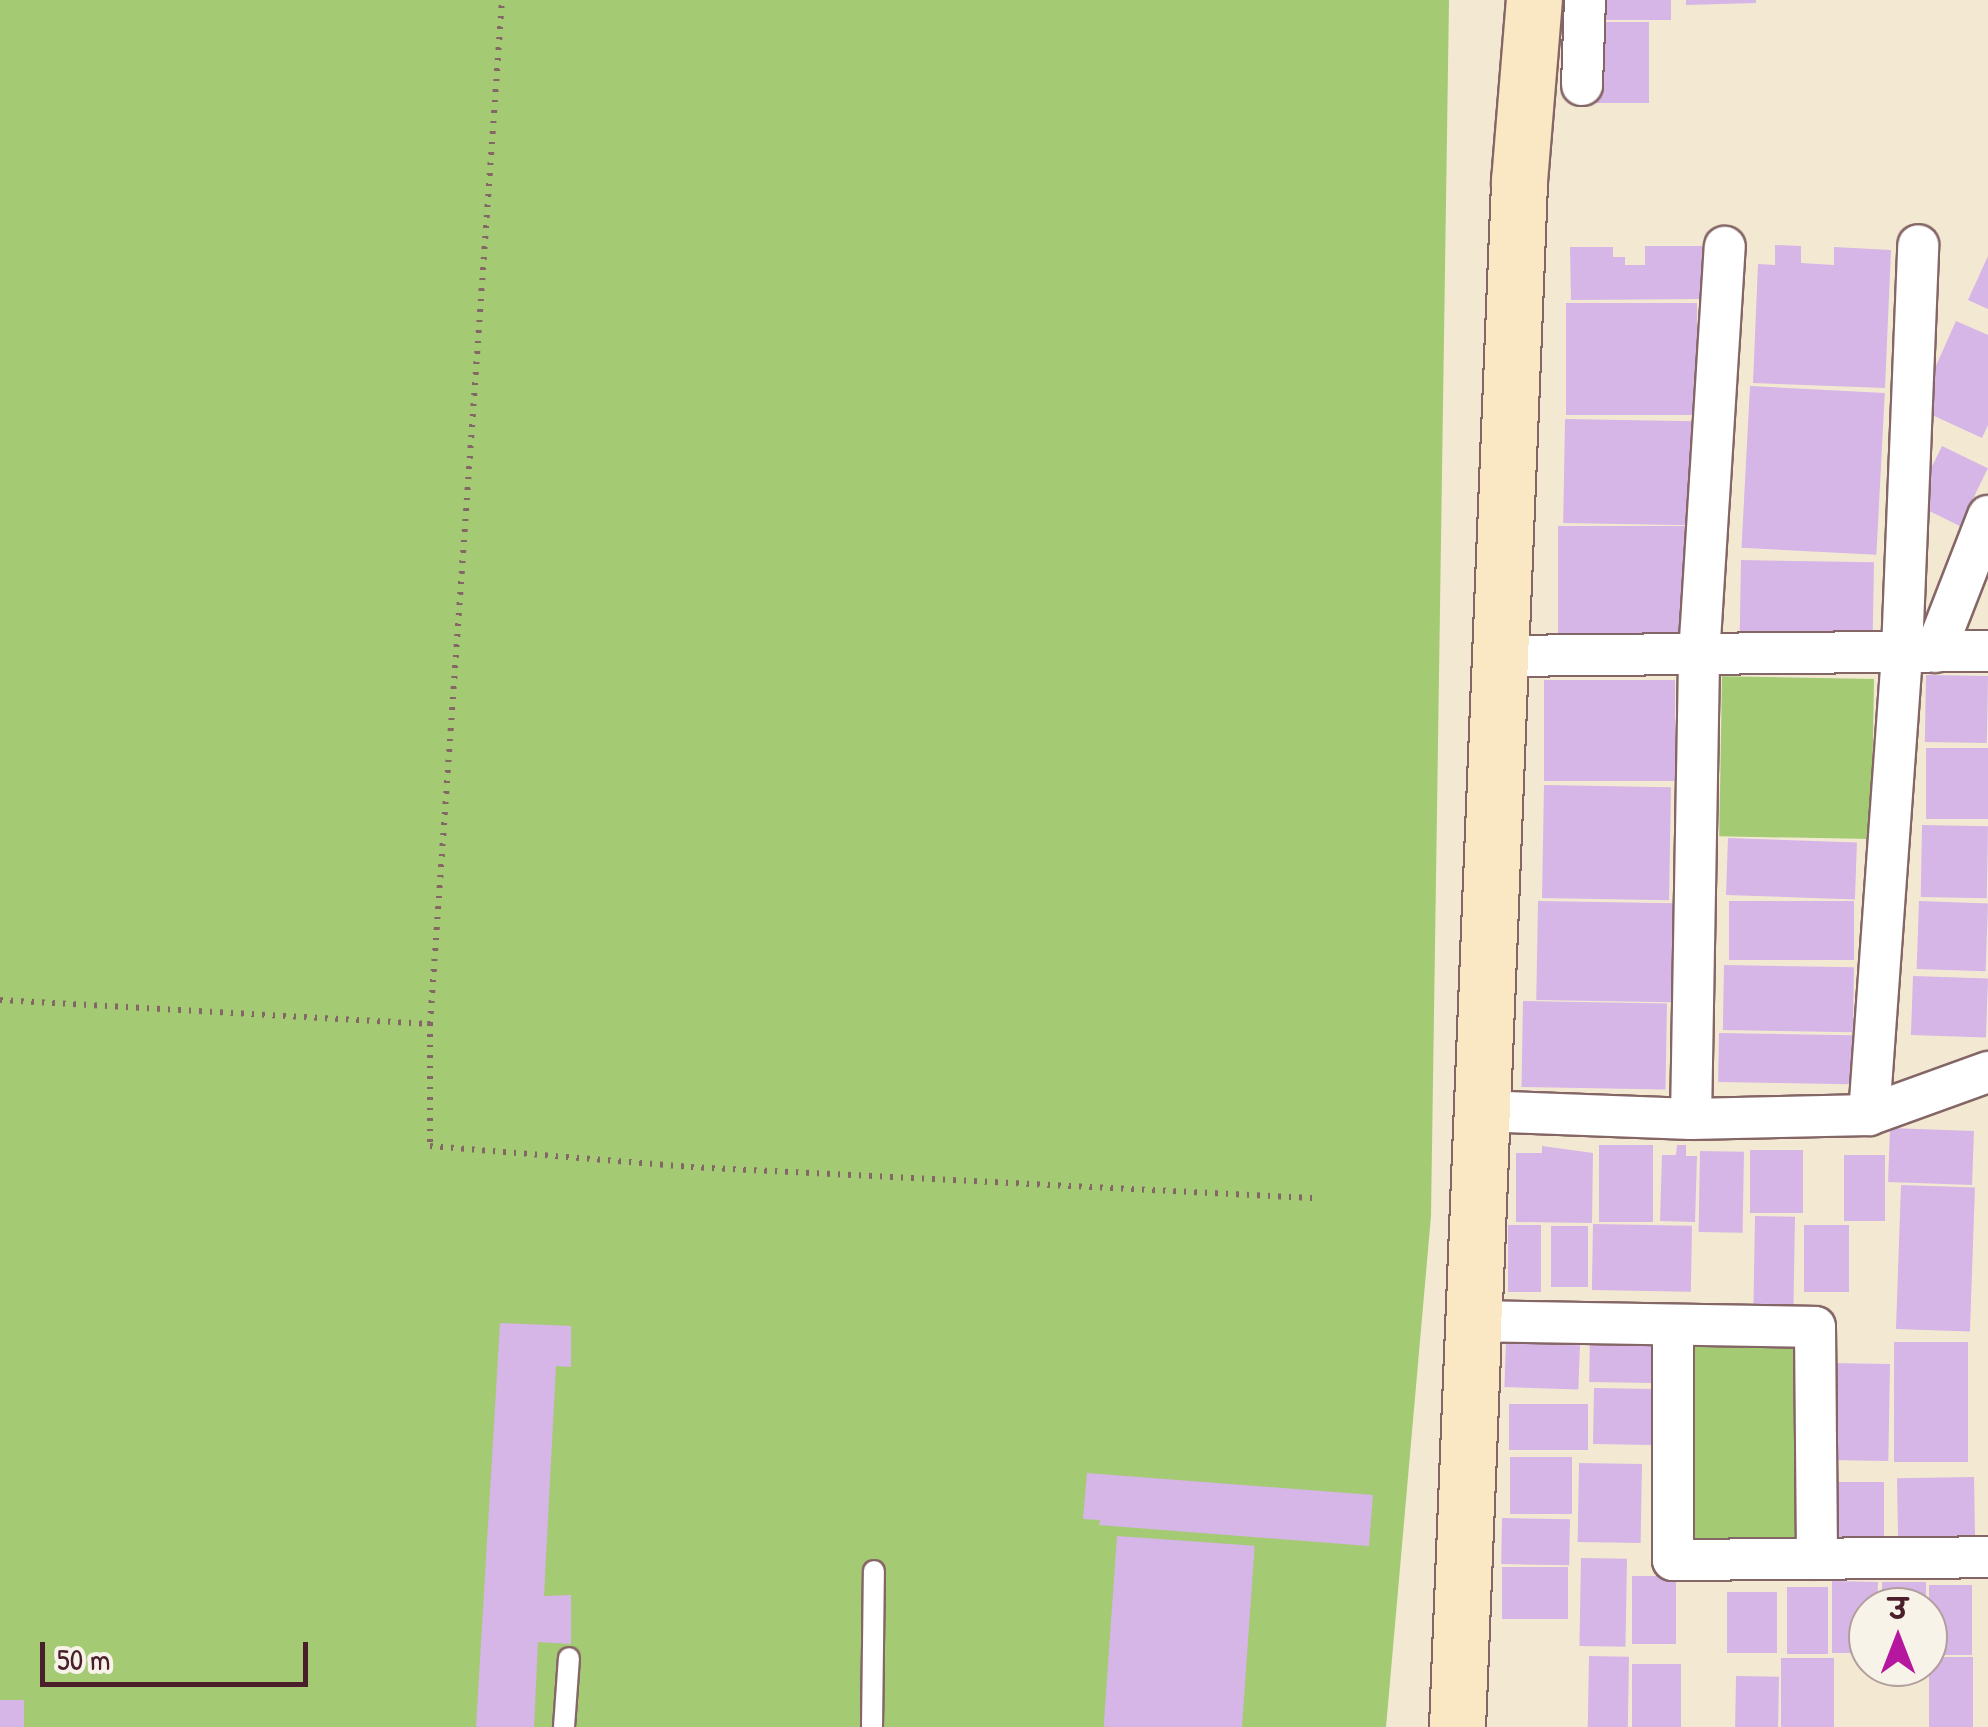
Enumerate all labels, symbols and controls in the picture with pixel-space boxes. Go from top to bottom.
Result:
north arrow [1848,1587,1948,1687]
text: उ [1889,1590,1907,1628]
scale bar [45,1622,312,1684]
text: 50 m [57,1639,110,1679]

